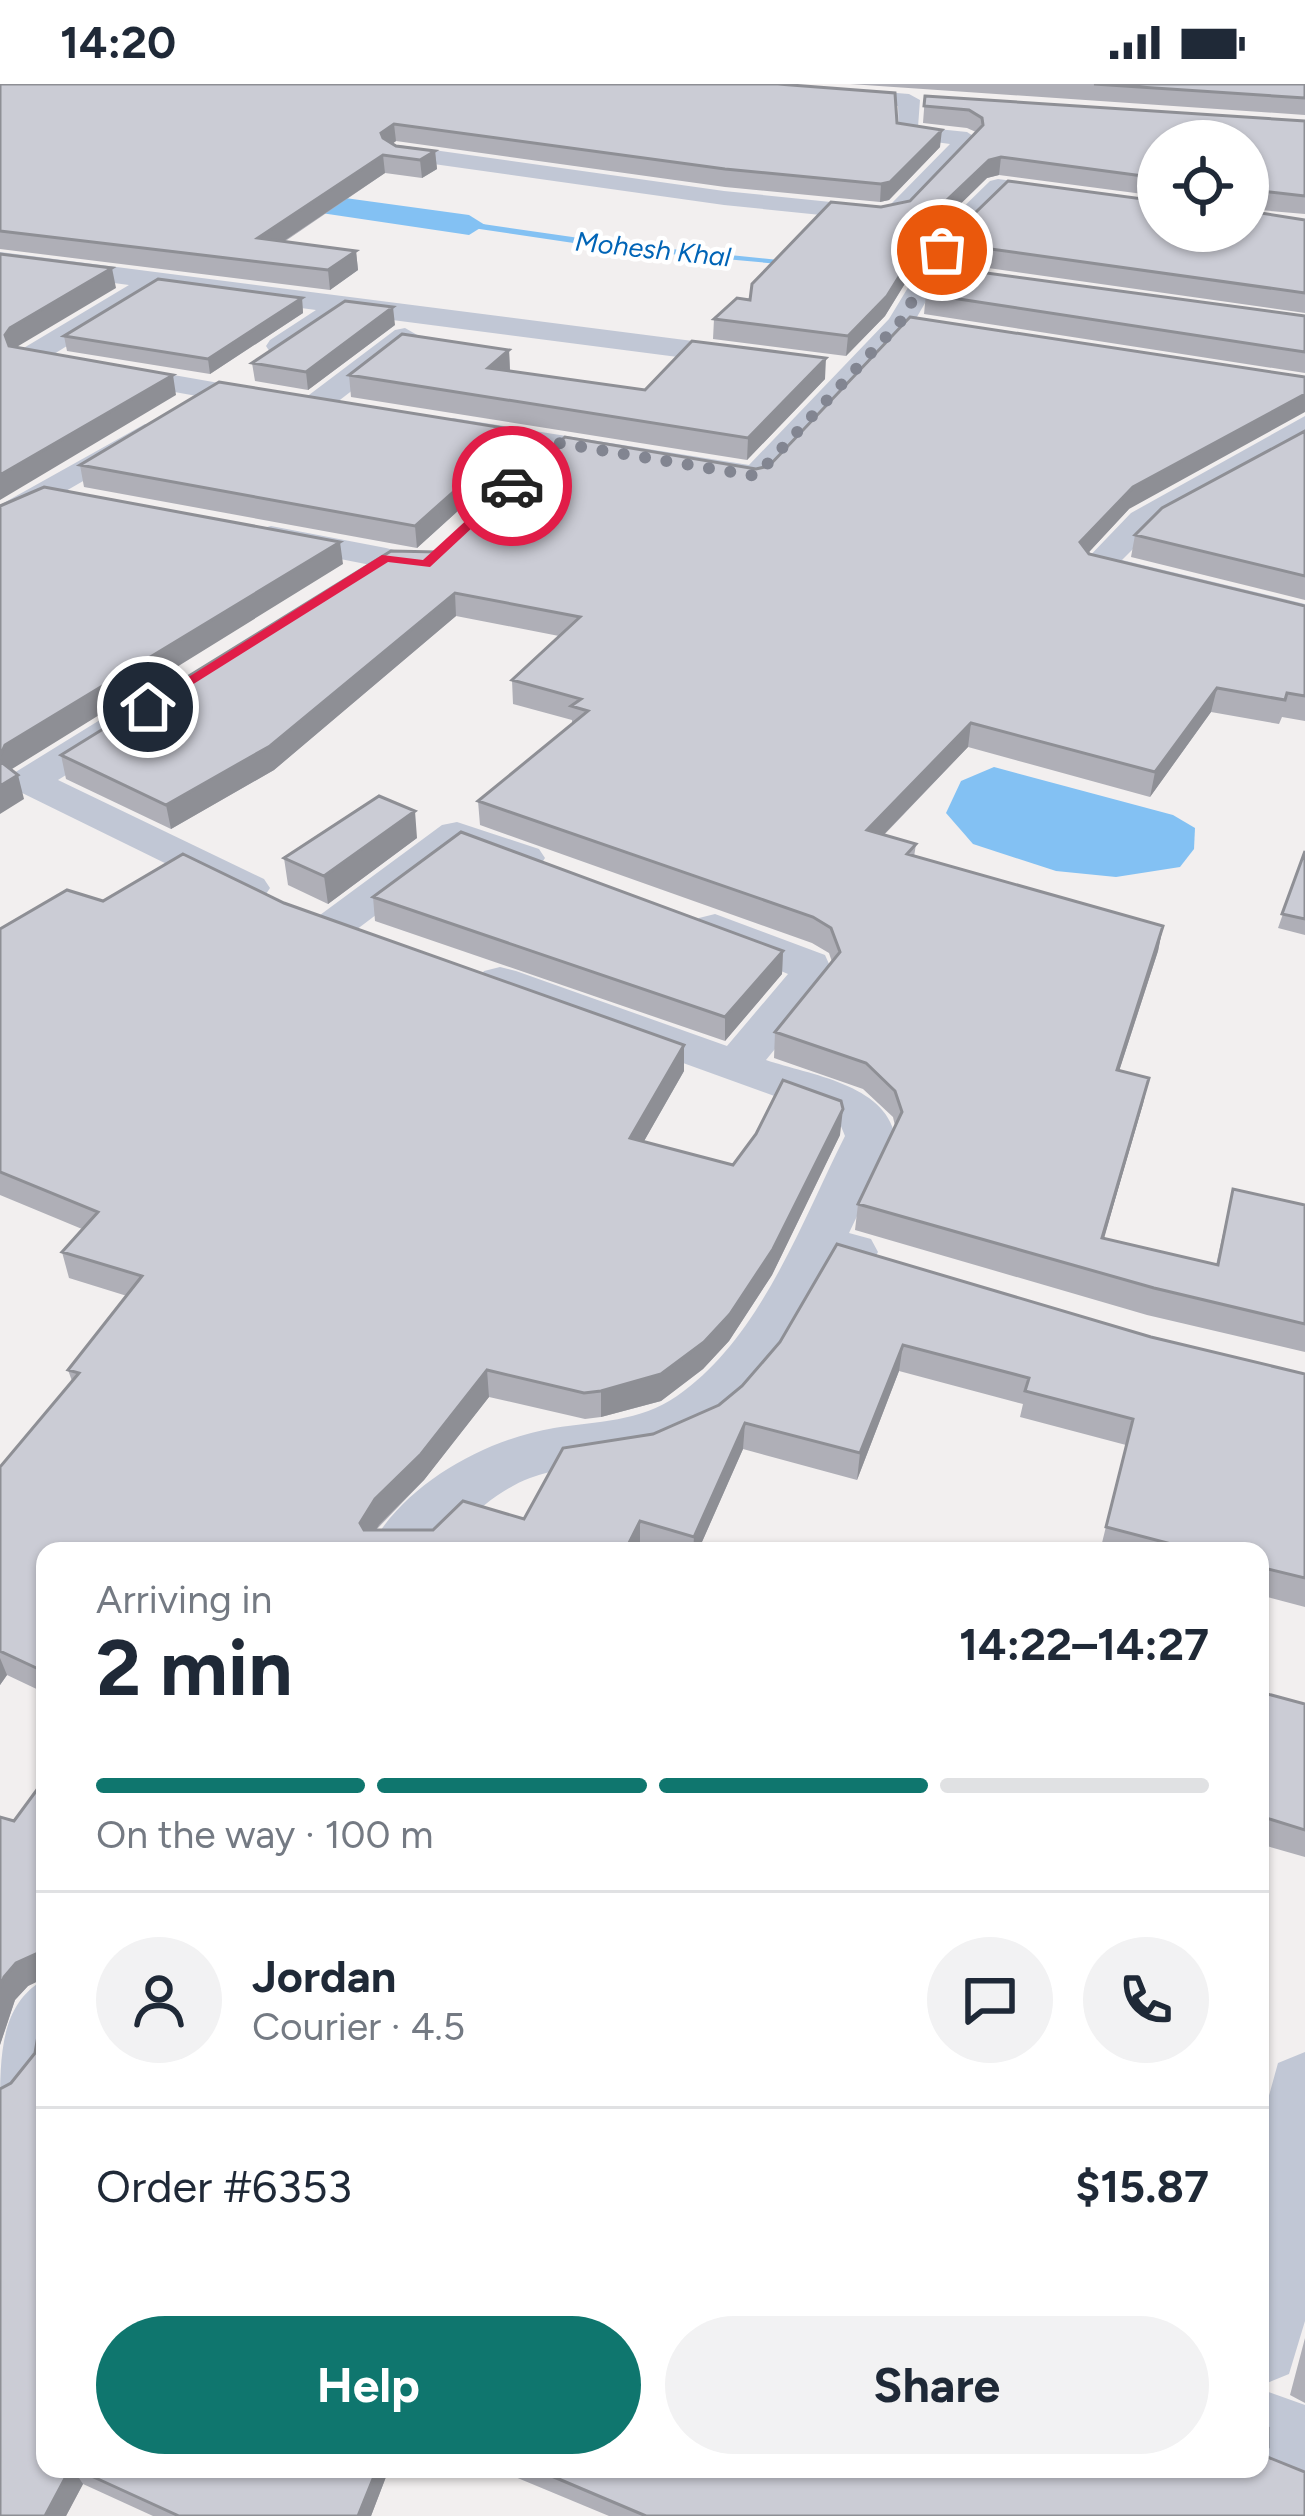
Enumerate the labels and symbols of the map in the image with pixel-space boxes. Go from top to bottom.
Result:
pin [891,199,993,301]
water label: Mohesh Khal [574,224,733,274]
courier [452,426,572,546]
pin [97,656,199,758]

